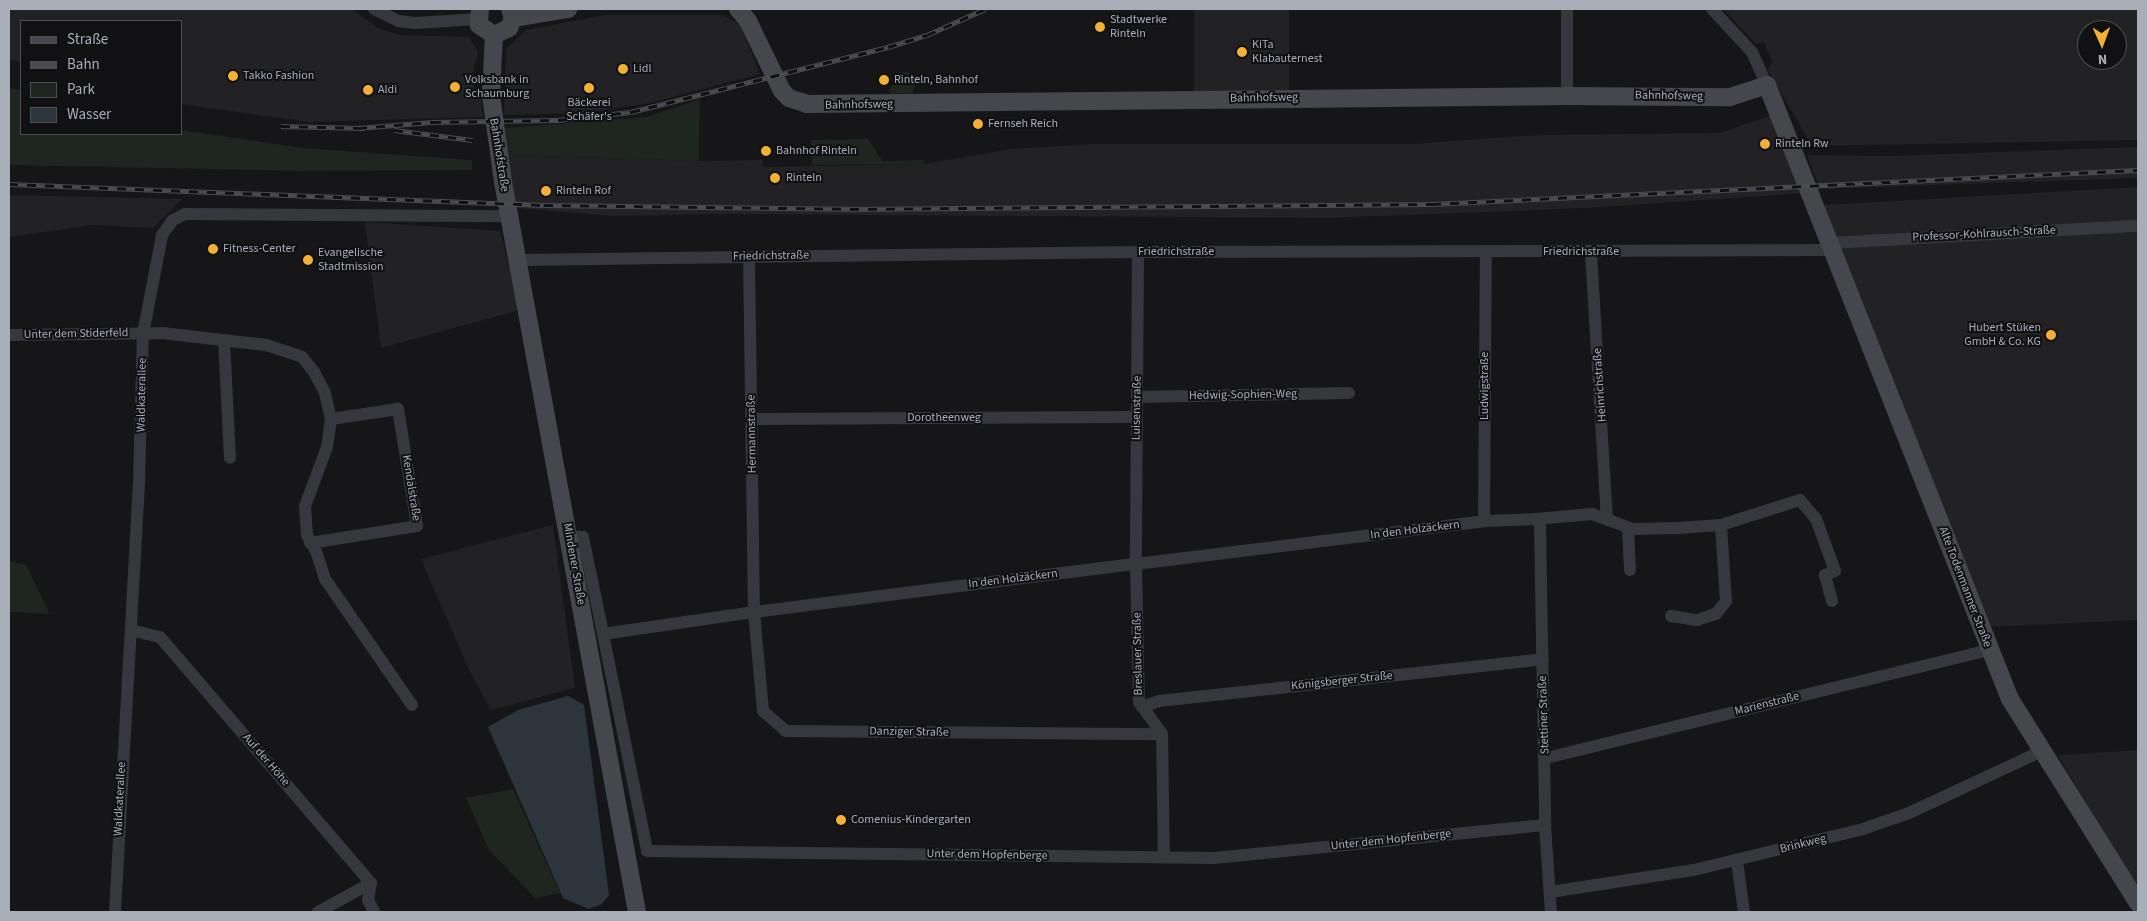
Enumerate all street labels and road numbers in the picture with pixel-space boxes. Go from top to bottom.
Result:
street label: Bahnhofsweg [1635,88,1703,104]
street label: Bahnhofsweg [1230,90,1298,106]
street label: Bahnhofsweg [825,97,893,113]
street label: Bahnhofstraße [486,117,512,193]
street label: Professor-Kohlrausch-Straße [1912,223,2056,245]
street label: Friedrichstraße [1138,245,1214,259]
street label: Friedrichstraße [1543,245,1619,259]
street label: Friedrichstraße [733,248,809,264]
street label: Unter dem Stiderfeld [24,326,128,342]
street label: Heinrichstraße [1590,348,1610,422]
street label: Ludwigstraße [1478,352,1492,420]
street label: Waldkaterallee [134,358,150,432]
street label: Luisenstraße [1129,376,1145,440]
street label: Hedwig-Sophien-Weg [1189,387,1297,403]
street label: Hermannstraße [744,395,760,473]
street label: Dorotheenweg [907,411,981,425]
street label: Kendalstraße [399,454,423,522]
street label: In den Holzäckern [1370,517,1460,543]
street label: Mindener Straße [560,522,588,606]
street label: Alte Todenmanner Straße [1935,525,1995,649]
street label: In den Holzäckern [968,566,1058,592]
street label: Breslauer Straße [1130,612,1146,696]
street label: Königsberger Straße [1291,669,1393,693]
street label: Stettiner Straße [1535,675,1553,755]
street label: Marienstraße [1733,689,1801,719]
street label: Danziger Straße [869,724,949,740]
street label: Auf der Höhe [239,731,293,789]
street label: Waldkaterallee [111,761,129,837]
street label: Unter dem Hopfenberge [1330,827,1452,853]
street label: Brinkweg [1778,831,1828,857]
street label: Unter dem Hopfenberge [926,847,1048,863]

